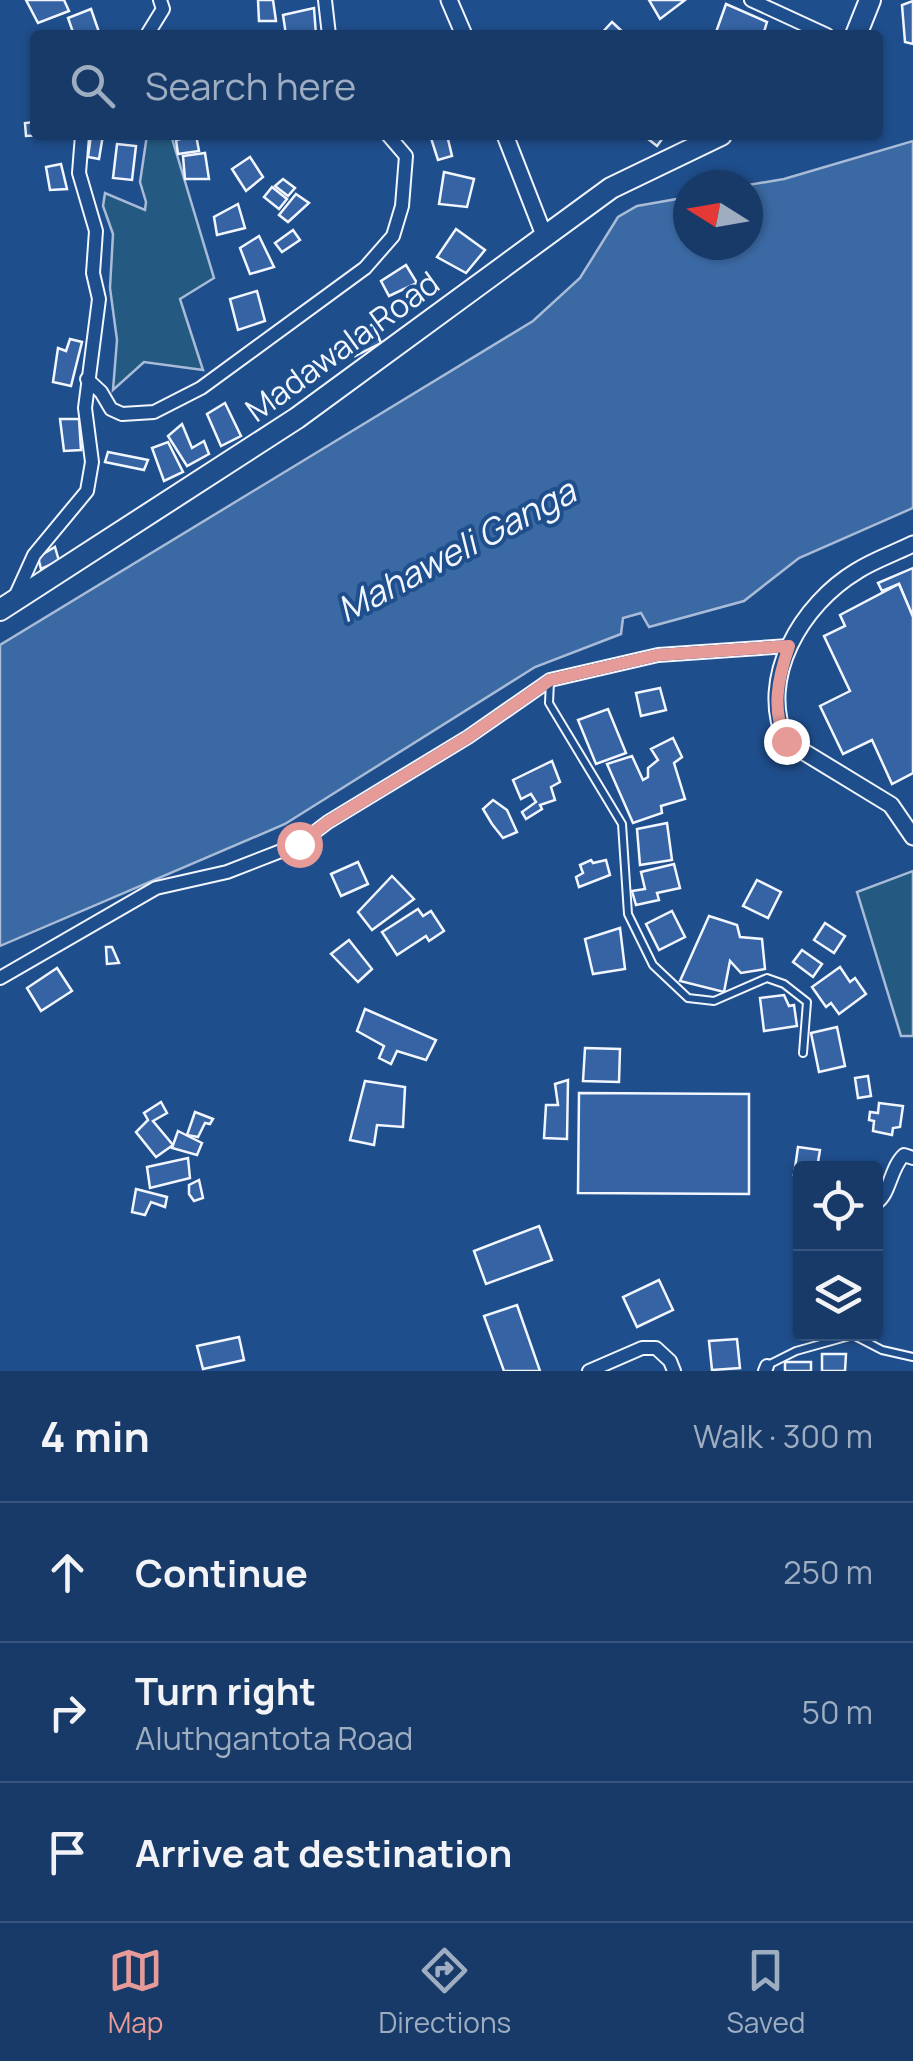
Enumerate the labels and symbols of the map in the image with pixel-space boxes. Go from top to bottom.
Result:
north arrow [673,170,763,260]
street label: Madawala Road [236,261,448,431]
water label: Mahaweli Ganga [328,466,585,633]
route end [764,719,810,765]
route start [277,822,323,868]

